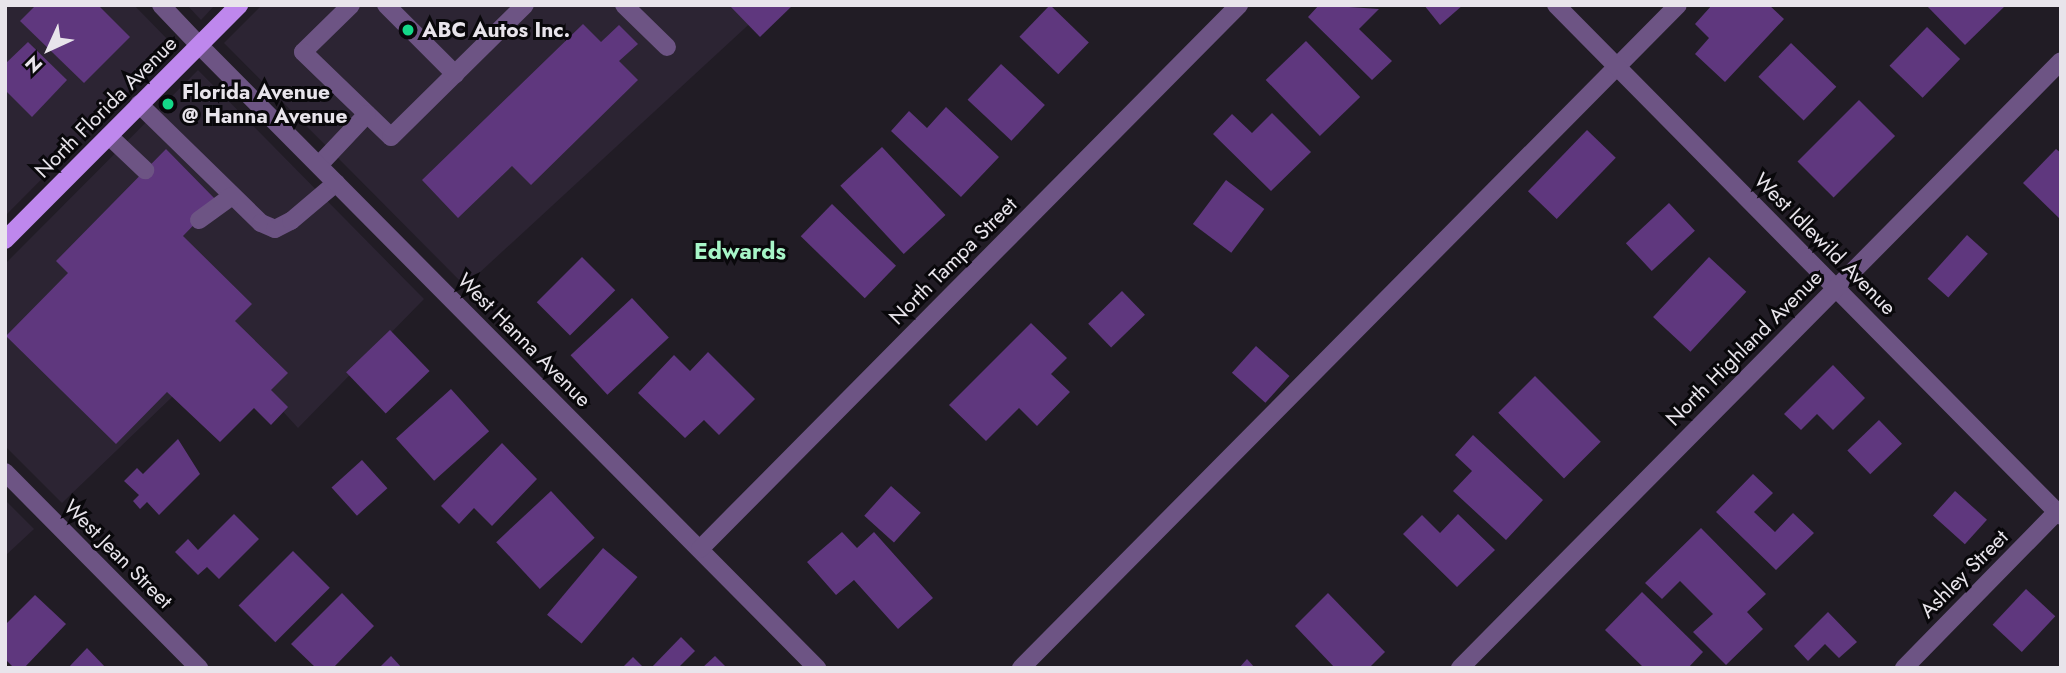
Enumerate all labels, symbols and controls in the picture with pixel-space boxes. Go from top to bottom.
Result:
north arrow [14,14,84,84]
place label: ABC Autos Inc. [422,17,570,43]
marker: ABC Autos Inc. [400,22,416,38]
street label: North Florida Avenue [30,31,182,183]
place label: Florida Avenue @ Hanna Avenue [182,79,347,129]
marker: Florida Avenue @ Hanna Avenue [160,96,176,112]
street label: West Idlewild Avenue [1749,168,1901,320]
street label: North Tampa Street [884,192,1022,330]
district label: Edwards [694,237,786,265]
street label: North Highland Avenue [1661,265,1827,431]
street label: West Hanna Avenue [452,268,596,412]
street label: West Jean Street [58,494,178,614]
street label: Ashley Street [1915,525,2013,623]

